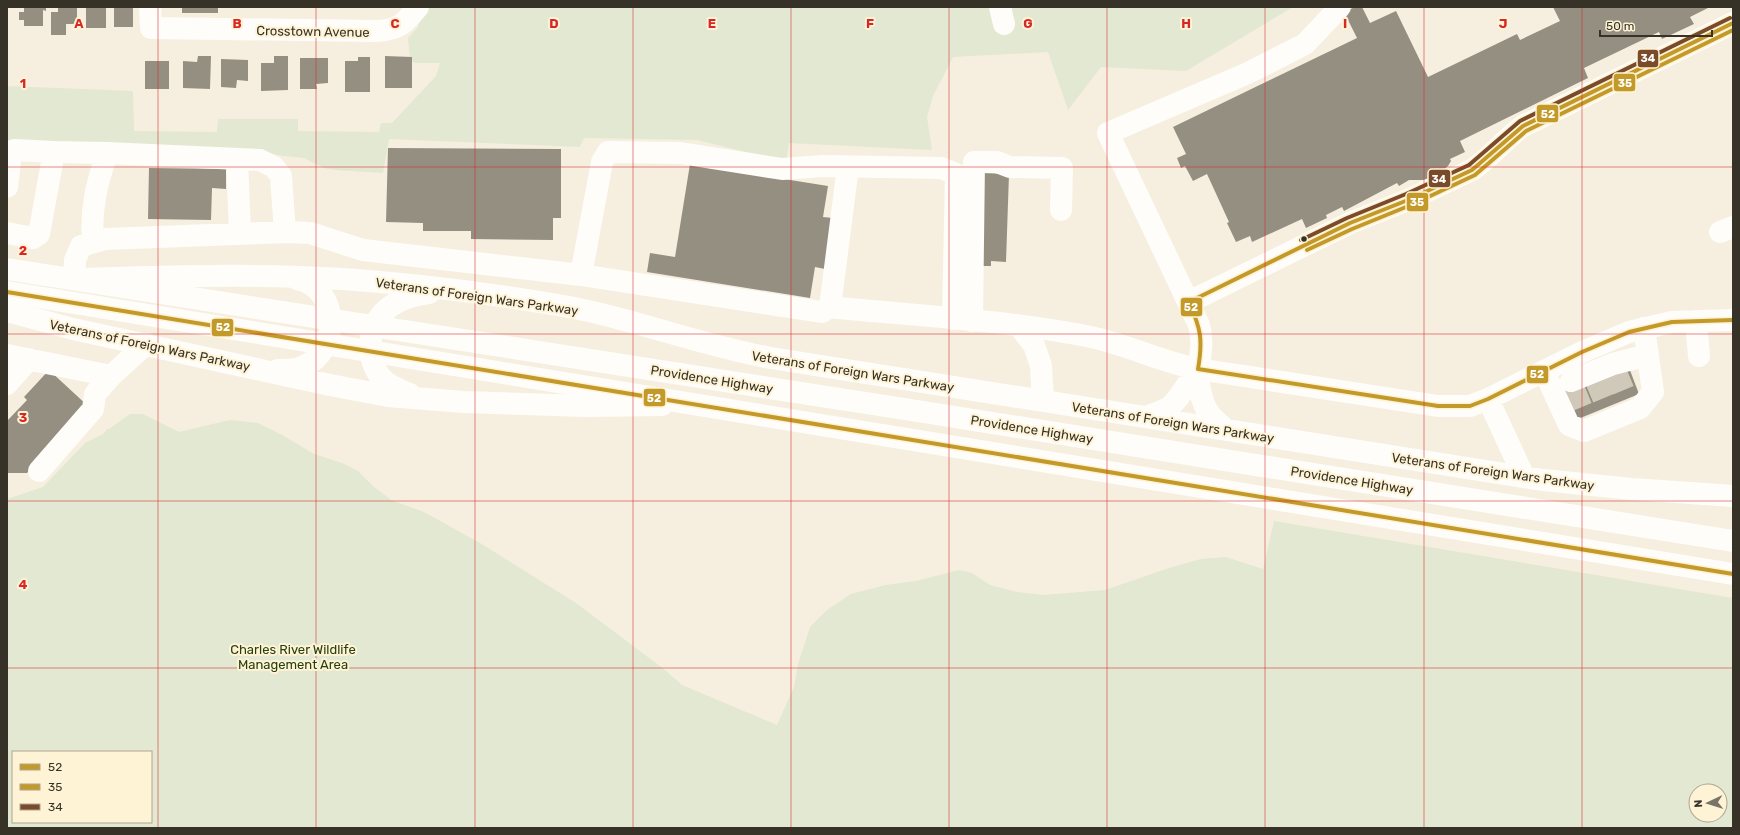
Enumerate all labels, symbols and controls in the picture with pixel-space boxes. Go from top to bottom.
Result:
scale bar [1600,12,1712,38]
text: A [74,16,84,31]
text: B [232,16,242,31]
text: C [390,16,400,31]
text: D [549,16,559,31]
text: E [708,16,716,31]
text: F [866,16,874,31]
text: G [1023,16,1033,31]
text: H [1181,16,1191,31]
text: I [1343,16,1347,31]
text: J [1499,16,1507,31]
text: 50 m [1606,19,1634,33]
street label: Crosstown Avenue [256,23,370,40]
line badge: 34 [1637,49,1659,68]
text: 34 [1641,52,1656,65]
line badge: 35 [1613,73,1636,92]
text: 1 [20,76,26,91]
text: 35 [1618,77,1632,90]
line badge: 52 [1536,104,1559,123]
text: 52 [1541,108,1555,121]
line badge: 34 [1428,169,1451,188]
text: 34 [1432,173,1447,186]
line badge: 35 [1406,192,1429,212]
text: 35 [1410,196,1424,209]
unlabelled marker [1299,234,1309,244]
text: 2 [19,243,27,258]
street label: Veterans of Foreign Wars Parkway [374,275,579,319]
line badge: 52 [1180,297,1203,317]
text: 52 [1184,301,1198,314]
street label: Veterans of Foreign Wars Parkway [48,317,252,375]
line badge: 52 [211,318,234,337]
text: 52 [216,321,230,334]
street label: Veterans of Foreign Wars Parkway [750,348,955,396]
street label: Providence Highway [649,362,774,398]
line badge: 52 [1526,365,1549,384]
text: 52 [1530,368,1544,381]
line badge: 52 [643,388,666,407]
text: 52 [647,392,661,405]
street label: Veterans of Foreign Wars Parkway [1070,399,1275,447]
text: 3 [19,410,28,425]
street label: Providence Highway [969,412,1094,448]
street label: Veterans of Foreign Wars Parkway [1390,450,1595,494]
street label: Providence Highway [1289,463,1414,499]
text: 4 [19,577,28,592]
park label: Charles River Wildlife Management Area [230,642,356,673]
legend [12,751,152,823]
text: 52 [48,760,62,774]
text: 35 [48,780,62,794]
north arrow [1688,783,1728,823]
text: N [1692,799,1705,808]
text: 34 [48,800,63,814]

